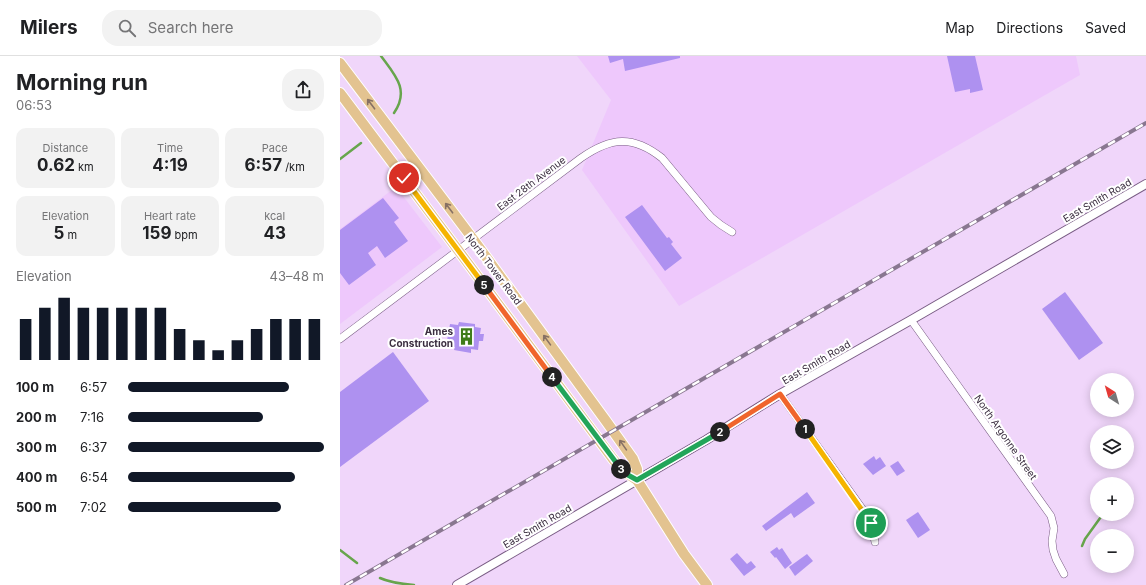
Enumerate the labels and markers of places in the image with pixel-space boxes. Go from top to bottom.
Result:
pin [387,161,421,195]
pin: 5 [474,275,494,295]
place label: Ames Construction [389,325,453,349]
building icon: Ames Construction [456,327,476,347]
pin: 4 [542,367,562,387]
pin: 1 [795,419,815,439]
pin: 2 [710,422,730,442]
pin: 3 [611,459,631,479]
pin [854,506,888,540]

